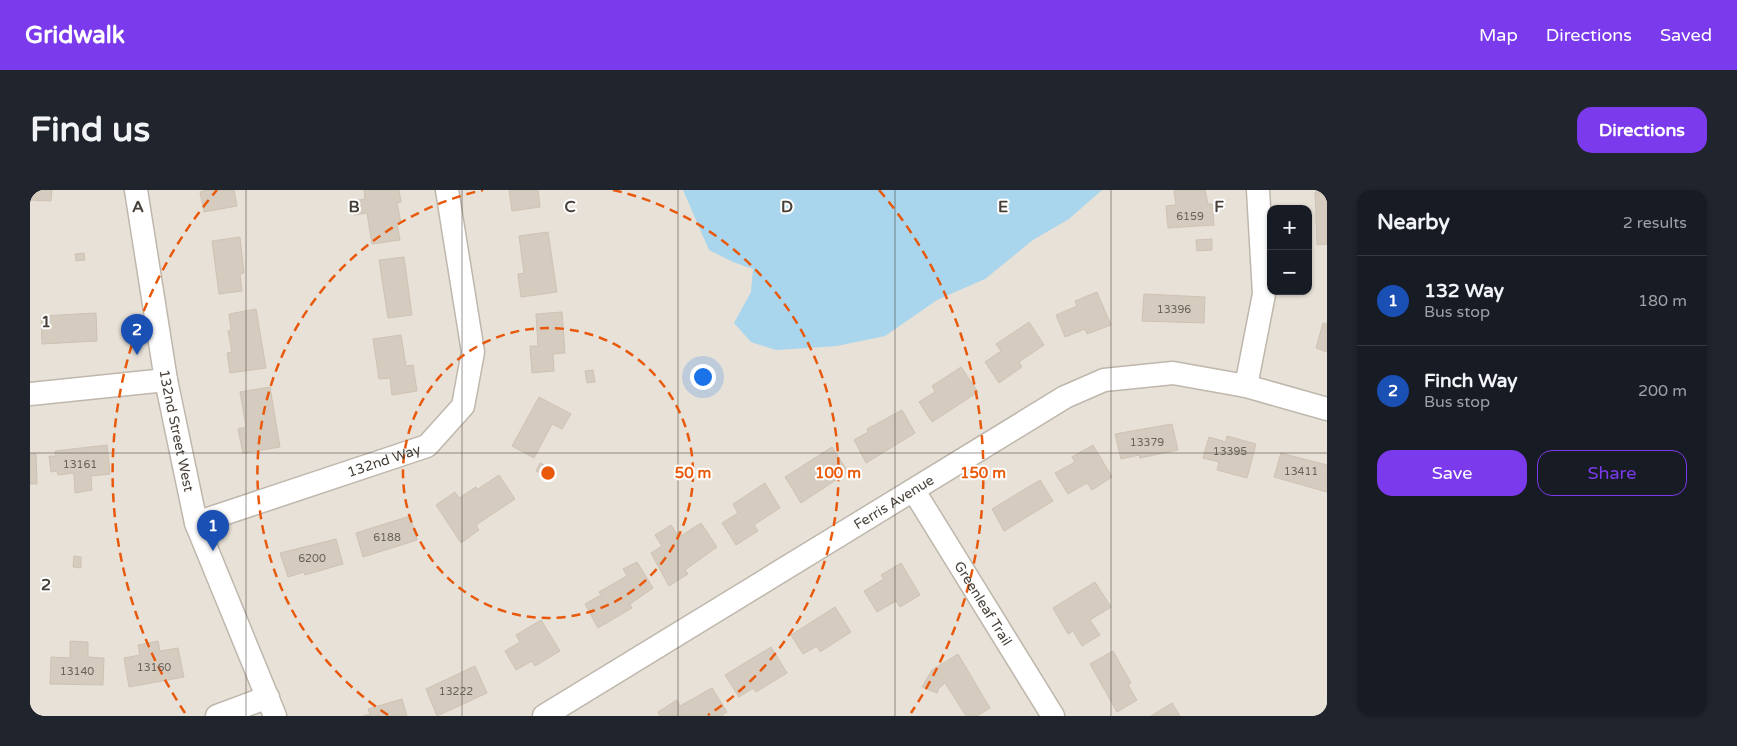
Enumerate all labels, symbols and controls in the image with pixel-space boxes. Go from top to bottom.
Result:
text: Gridwalk [25,21,125,50]
text: Map [1479,24,1518,46]
text: Directions [1546,24,1632,46]
text: Saved [1660,24,1712,46]
button: Directions [1577,107,1707,153]
text: Find us [30,109,150,151]
text: A [132,197,144,217]
text: B [348,197,360,217]
text: C [564,197,576,217]
text: D [781,197,793,217]
text: E [998,197,1008,217]
text: F [1214,197,1224,217]
map controls [1267,205,1312,295]
button: + [1267,205,1312,250]
house number: 6159 [1176,210,1204,223]
text: Nearby [1377,210,1450,235]
text: 2 results [1623,213,1687,233]
button: − [1267,250,1312,295]
text: 132 Way [1424,280,1504,302]
text: 1 [1388,291,1398,311]
text: 180 m [1638,291,1687,311]
text: Bus stop [1424,302,1490,322]
house number: 13396 [1157,303,1191,316]
text: 1 [41,312,51,332]
pin: 2 [121,314,153,355]
your location [690,364,716,390]
street label: 132nd Street West [156,368,198,494]
text: Finch Way [1424,370,1517,392]
text: 2 [1388,381,1398,401]
text: 200 m [1638,381,1687,401]
text: Bus stop [1424,392,1490,412]
house number: 13379 [1130,436,1164,449]
street label: 132nd Way [345,440,423,481]
house number: 13395 [1213,445,1247,458]
button: Save [1377,450,1527,496]
button: Share [1537,450,1687,496]
house number: 13161 [63,458,97,471]
centre of rings [539,464,557,482]
text: 50 m [675,464,711,482]
text: 100 m [815,464,861,482]
text: 150 m [960,464,1006,482]
house number: 13411 [1284,465,1318,478]
street label: Ferris Avenue [851,471,937,533]
pin: 1 [197,510,229,551]
house number: 6188 [373,531,401,544]
house number: 6200 [298,552,326,565]
street label: Greenleaf Trail [951,558,1016,649]
text: 2 [41,575,51,595]
house number: 13160 [137,661,171,674]
house number: 13140 [60,665,94,678]
house number: 13222 [439,685,473,698]

